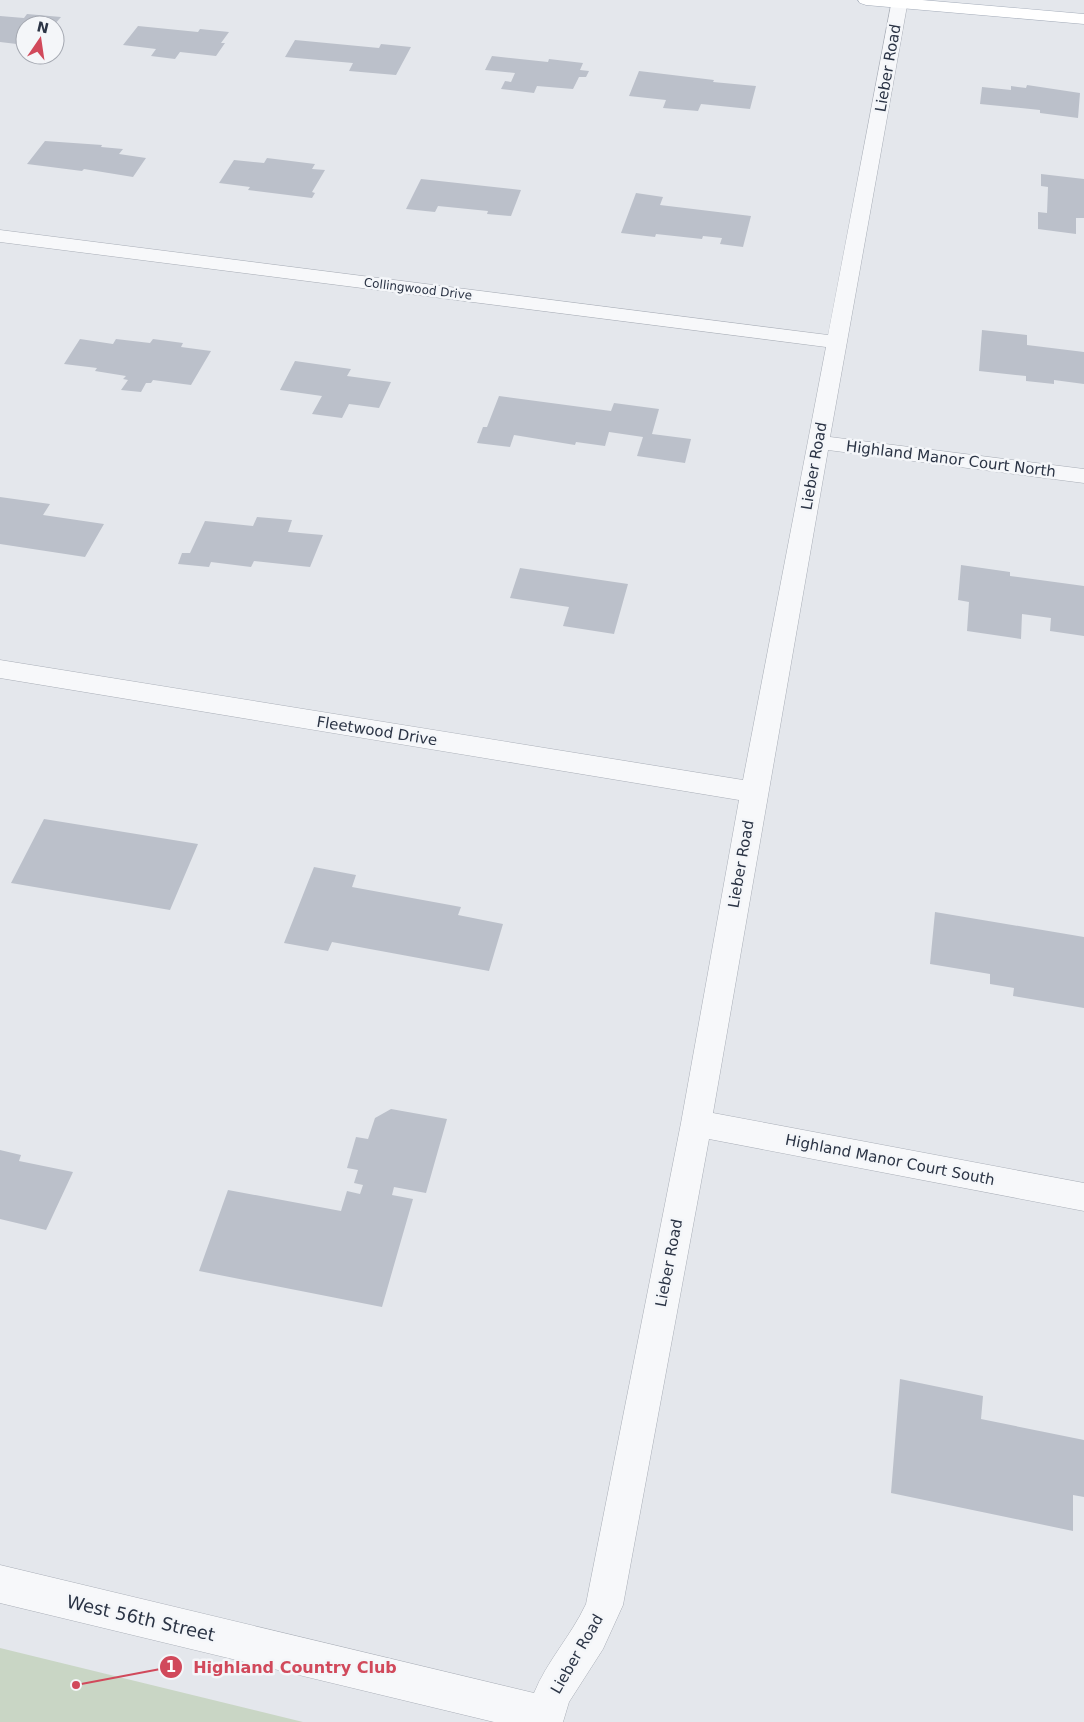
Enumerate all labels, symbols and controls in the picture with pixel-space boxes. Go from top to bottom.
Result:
north arrow [15,15,65,65]
text: N [35,18,50,36]
street label: Lieber Road [871,23,905,113]
street label: Collingwood Drive [363,275,473,303]
street label: Lieber Road [797,421,831,511]
street label: Highland Manor Court North [845,437,1057,481]
street label: Fleetwood Drive [315,713,439,749]
street label: Lieber Road [724,819,758,909]
street label: Highland Manor Court South [784,1131,996,1189]
street label: Lieber Road [652,1218,686,1308]
street label: West 56th Street [65,1591,217,1645]
street label: Lieber Road [547,1611,607,1697]
callout: Highland Country Club [158,1652,407,1683]
text: 1 [166,1658,176,1676]
text: Highland Country Club [193,1658,397,1677]

